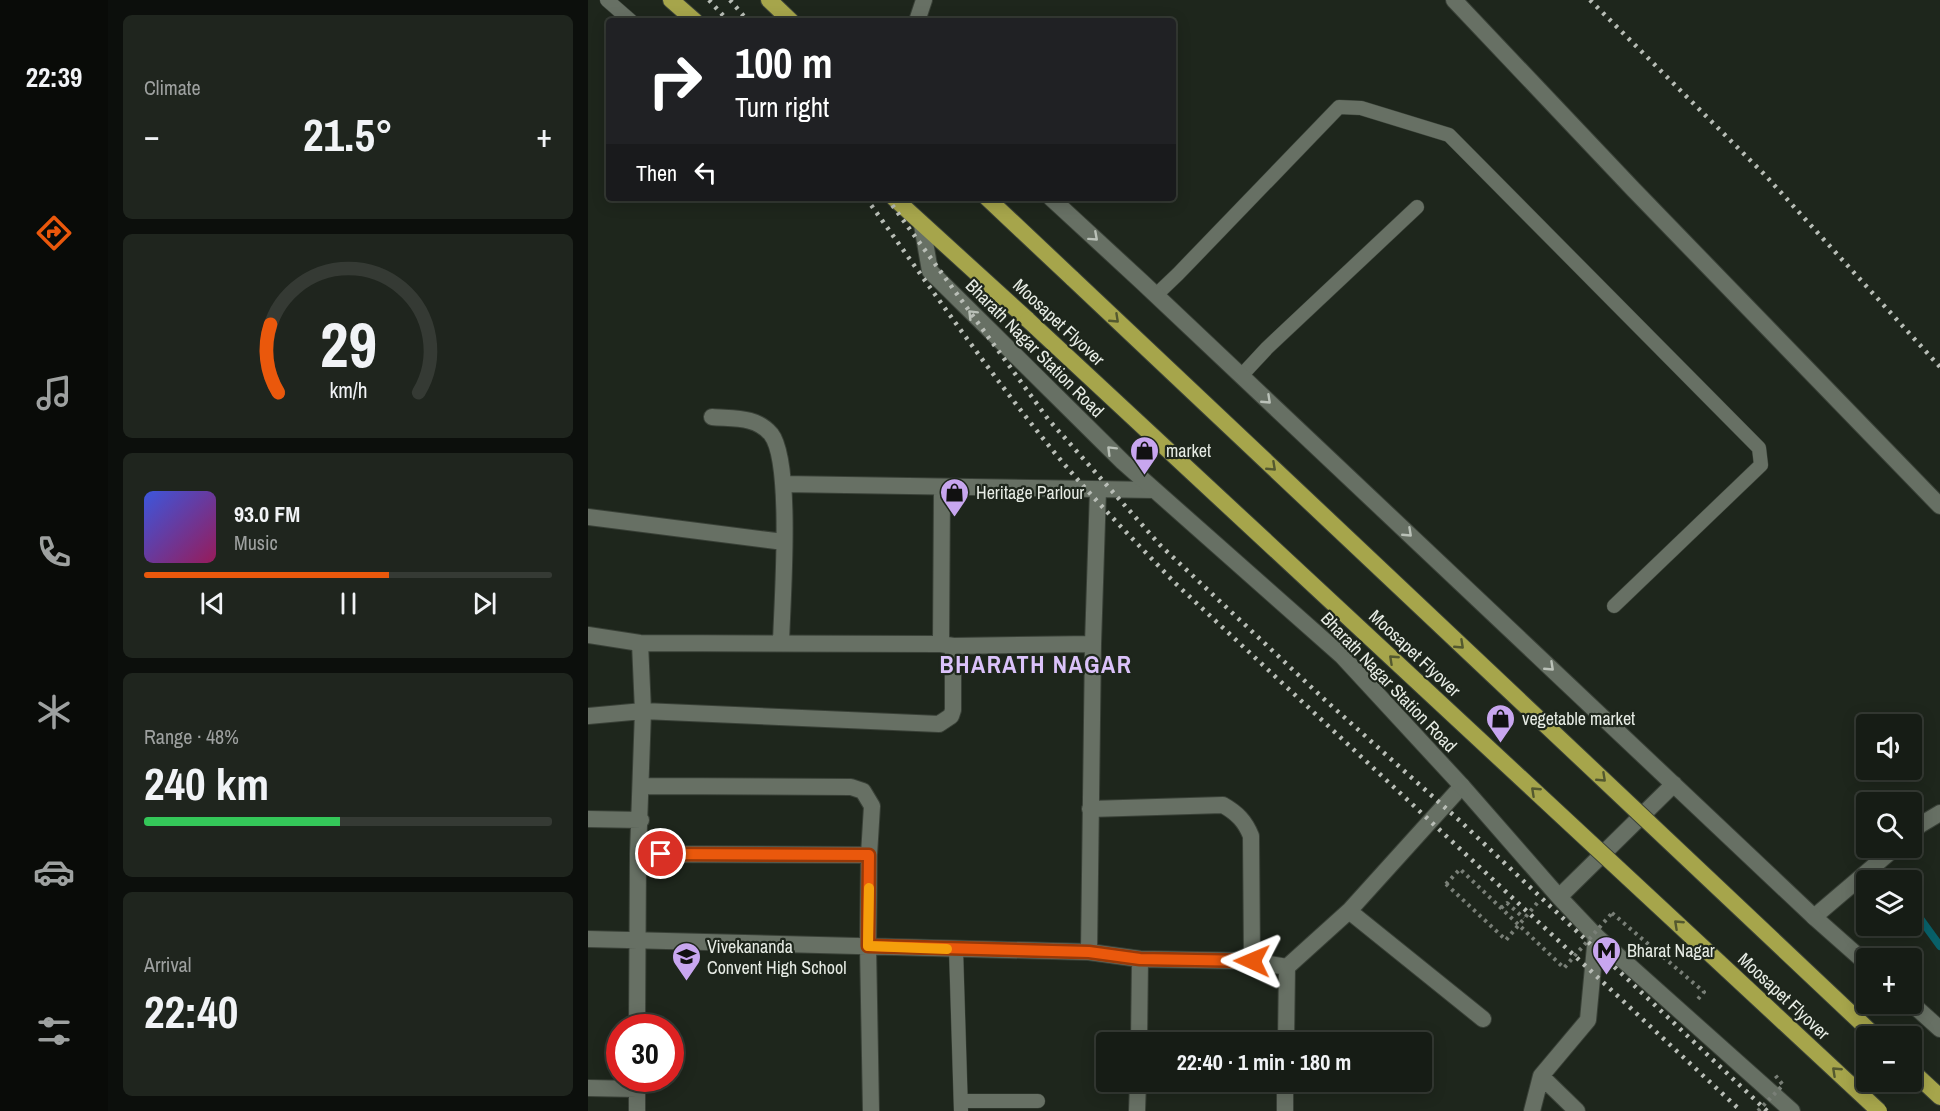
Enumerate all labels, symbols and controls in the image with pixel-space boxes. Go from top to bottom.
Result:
text: 100 m [735,35,833,91]
icon: right [636,42,714,120]
text: 22:39 [26,59,82,95]
text: Climate [144,74,201,101]
text: Turn right [735,89,829,125]
text: 21.5° [303,104,393,165]
text: − [144,113,160,157]
text: + [536,113,552,157]
icon: left [689,156,722,189]
text: Then [636,158,677,188]
icon: directions [33,212,75,254]
one-way arrow [1086,230,1097,241]
street label: Bharath Nagar Station Road [960,273,1110,423]
street label: Moosapet Flyover [1008,273,1110,371]
text: 29 [320,302,376,386]
one-way arrow [969,310,980,321]
one-way arrow [1109,312,1119,323]
icon: music [33,372,75,414]
text: km/h [329,377,367,406]
one-way arrow [1259,392,1270,403]
shop icon: market [1129,434,1161,476]
place label: market [1166,438,1211,463]
one-way arrow [1108,447,1119,458]
one-way arrow [1265,460,1276,471]
shop icon: Heritage Parlour [939,476,971,518]
place label: Heritage Parlour [976,480,1084,505]
text: 93.0 FM [234,499,300,529]
one-way arrow [1401,526,1412,537]
text: Music [234,529,278,556]
icon: phone [33,531,75,573]
icon: previous [196,587,229,620]
icon: pause [332,587,365,620]
icon: next [468,587,501,620]
street label: Moosapet Flyover [1364,604,1466,702]
street label: Bharath Nagar Station Road [1315,606,1463,758]
one-way arrow [1453,637,1464,648]
district label: BHARATH NAGAR [940,648,1132,680]
one-way arrow [1389,655,1400,666]
one-way arrow [1543,660,1554,671]
icon: climate [33,691,75,733]
shop icon: vegetable market [1485,702,1517,744]
place label: vegetable market [1522,706,1635,731]
map controls [1856,714,1922,1092]
button: sound [1856,714,1922,780]
text: Range · 48% [144,723,239,750]
text: 240 km [144,753,269,814]
one-way arrow [1595,771,1606,782]
one-way arrow [1532,788,1543,799]
button: search [1856,792,1922,858]
pin [635,828,686,879]
icon: arrive [644,837,677,870]
icon: car [33,851,75,893]
button: layers [1856,870,1922,936]
one-way arrow [1675,920,1685,931]
position arrow [1220,929,1284,993]
place label: Vivekananda Convent High School [707,934,846,980]
metro station icon: Bharat Nagar [1590,934,1622,976]
place label: Bharat Nagar [1627,938,1715,963]
school or university icon: Vivekananda Convent High School [670,940,702,982]
street label: Moosapet Flyover [1733,947,1835,1045]
button: + [1856,948,1922,1014]
text: Arrival [144,951,191,978]
text: 22:40 [144,981,238,1042]
icon: filters [33,1010,75,1052]
speed limit sign: 30 [606,1014,684,1092]
button: − [1856,1026,1922,1092]
text: 22:40 · 1 min · 180 m [1177,1047,1351,1077]
one-way arrow [1833,1067,1843,1078]

